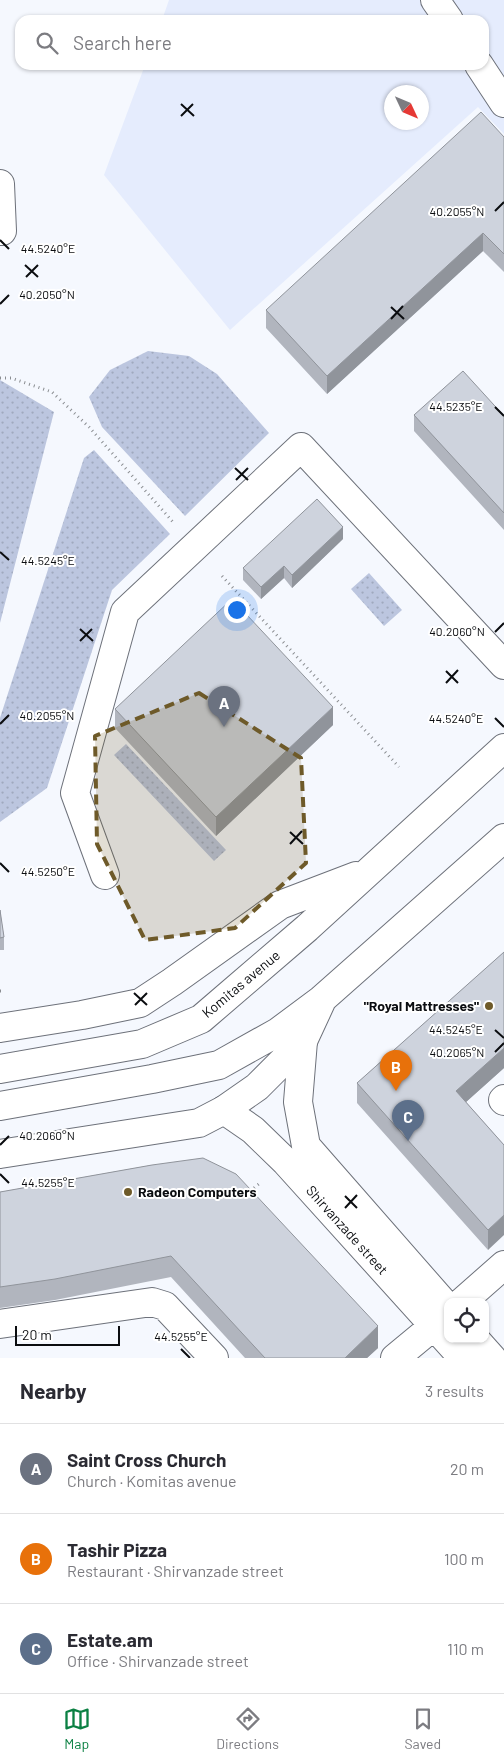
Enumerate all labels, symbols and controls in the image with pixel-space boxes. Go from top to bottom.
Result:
search box [15,15,489,70]
icon: search [33,29,61,57]
text: Search here [73,31,172,54]
north arrow [384,85,429,130]
text: 40.2055°N [430,204,484,218]
text: 44.5240°E [21,241,75,255]
text: 40.2050°N [19,287,75,301]
text: 44.5235°E [429,399,483,413]
text: 44.5245°E [21,553,75,567]
your location [224,597,250,623]
text: 40.2060°N [429,624,485,638]
pin: A [208,686,240,727]
text: 40.2055°N [20,708,74,722]
text: 44.5240°E [429,711,483,725]
text: 44.5250°E [21,864,75,878]
street label: Komitas avenue [198,946,283,1021]
place label: "Royal Mattresses" [364,997,479,1014]
marker: "Royal Mattresses" [483,1000,495,1012]
text: 44.5245°E [429,1022,483,1036]
text: 40.2065°N [430,1045,484,1059]
pin: B [380,1050,412,1091]
pin: C [392,1100,424,1141]
text: 40.2060°N [19,1128,75,1142]
text: 44.5255°E [21,1175,75,1189]
street label: Shirvanzade street [303,1182,392,1278]
place label: Radeon Computers [138,1183,257,1200]
marker: Radeon Computers [122,1186,134,1198]
map controls [444,1298,489,1343]
button: locate [444,1298,489,1343]
scale bar [15,1323,120,1346]
text: 20 m [22,1326,52,1343]
text: 44.5255°E [154,1329,208,1343]
text: Nearby [20,1378,86,1403]
text: 3 results [425,1381,484,1400]
text: Saint Cross Church [67,1448,226,1471]
text: A [31,1459,41,1478]
text: 20 m [450,1459,484,1478]
text: Church · Komitas avenue [67,1471,237,1490]
text: Tashir Pizza [67,1538,167,1561]
text: B [31,1549,41,1568]
text: 100 m [444,1549,484,1568]
text: Restaurant · Shirvanzade street [67,1561,284,1580]
text: Estate.am [67,1628,153,1651]
text: C [31,1639,41,1658]
text: 110 m [447,1639,484,1658]
text: Office · Shirvanzade street [67,1651,249,1670]
tab: Map [63,1705,91,1752]
tab: Directions [216,1705,279,1752]
tab: Saved [404,1705,441,1752]

